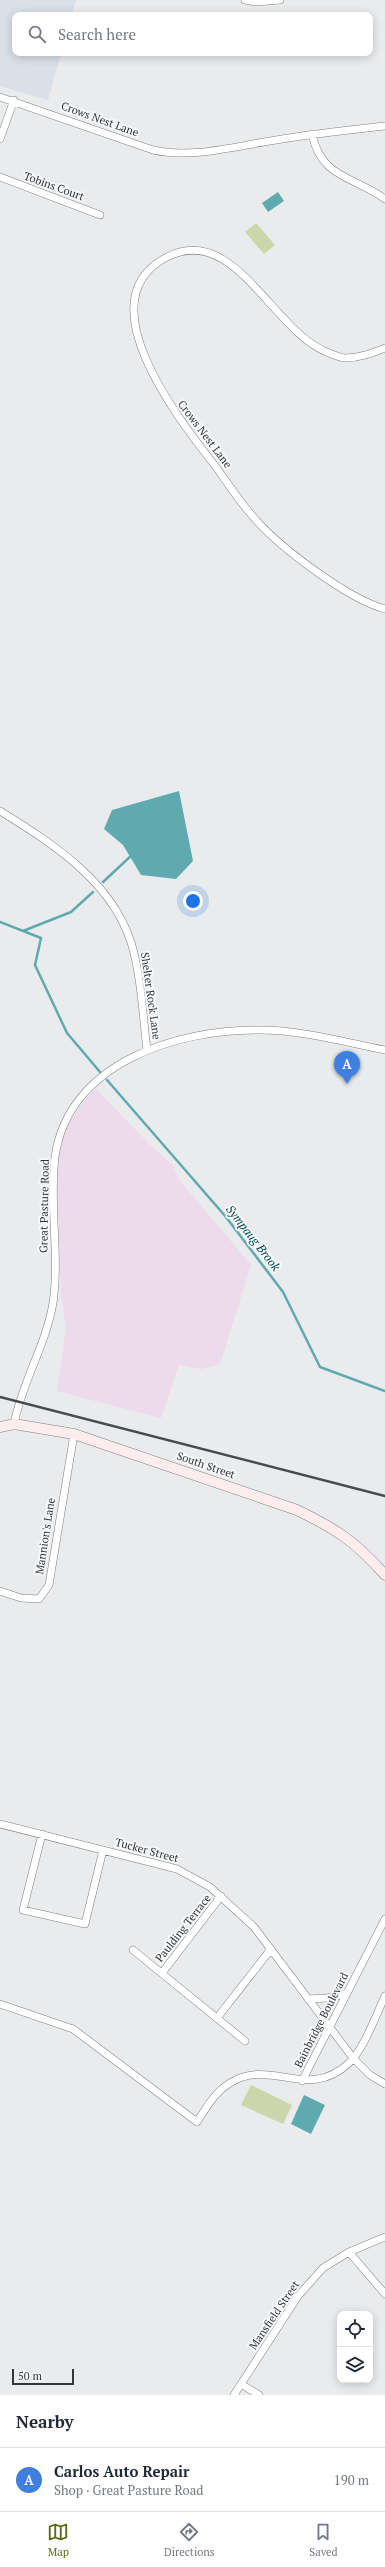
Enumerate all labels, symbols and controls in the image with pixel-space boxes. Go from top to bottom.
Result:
search box [12,12,373,56]
icon: search [26,23,48,45]
text: Search here [58,24,136,44]
street label: Crows Nest Lane [59,98,141,140]
street label: Tobins Court [22,169,86,203]
street label: Crows Nest Lane [175,397,235,471]
your location [183,891,203,911]
street label: Shelter Rock Lane [138,952,164,1041]
pin: A [334,1051,360,1084]
street label: Great Pasture Road [36,1159,52,1253]
water label: Sympaug Brook [223,1202,284,1274]
street label: South Street [175,1448,237,1482]
street label: Mannion's Lane [32,1496,58,1575]
street label: Tucker Street [114,1835,180,1865]
street label: Paulding Terrace [152,1891,214,1965]
street label: Bainbridge Boulevard [291,1970,351,2070]
street label: Mansfield Street [246,2278,302,2352]
map controls [337,2311,373,2383]
button: locate [337,2311,373,2347]
button: layers [337,2347,373,2383]
scale bar [12,2367,74,2386]
text: 50 m [18,2369,42,2383]
text: Nearby [16,2410,74,2433]
text: Carlos Auto Repair [54,2461,189,2481]
text: A [24,2471,34,2489]
text: 190 m [334,2471,369,2489]
text: Shop · Great Pasture Road [54,2481,204,2499]
tab: Map [47,2521,69,2559]
tab: Directions [164,2521,215,2559]
tab: Saved [309,2521,338,2559]

